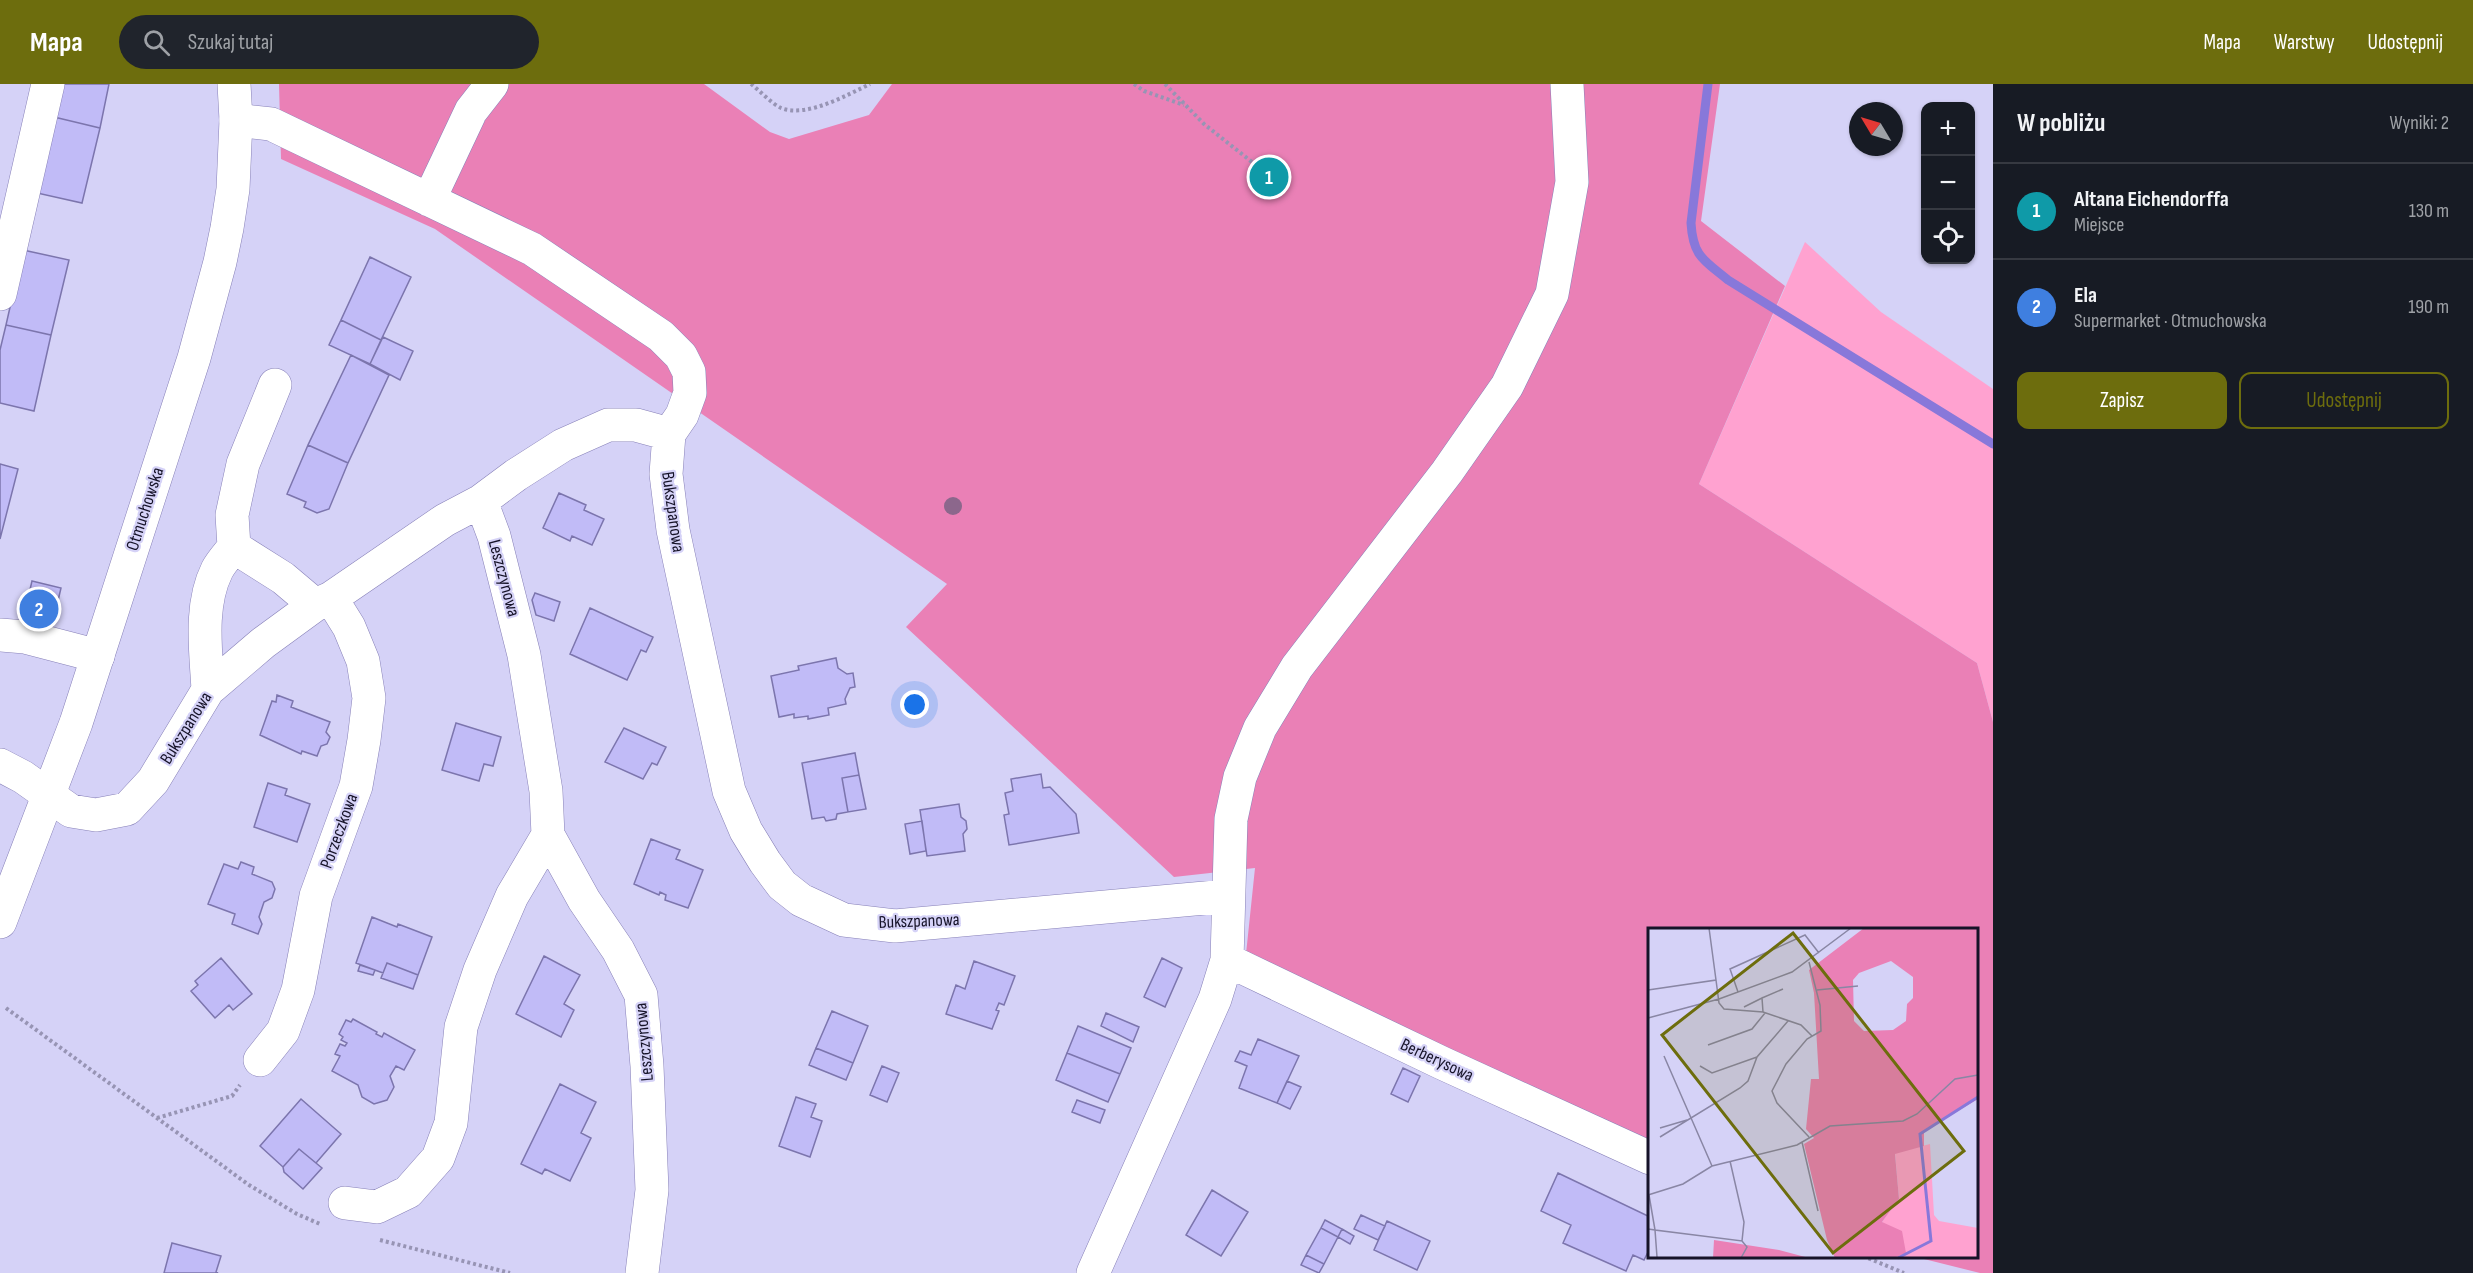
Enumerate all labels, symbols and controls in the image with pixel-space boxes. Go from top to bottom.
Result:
search box [119,15,539,69]
text: Mapa [30,26,83,59]
icon: search [140,26,173,59]
text: Szukaj tutaj [188,29,273,56]
text: Mapa [2203,30,2241,55]
text: Warstwy [2274,30,2335,55]
text: Udostępnij [2368,30,2443,55]
north arrow [1849,102,1903,156]
map controls [1921,102,1975,264]
button: + [1921,102,1975,156]
text: W pobliżu [2017,108,2105,139]
text: Wyniki: 2 [2390,111,2449,135]
pin: 1 [1250,154,1288,200]
button: − [1921,156,1975,210]
text: Altana Eichendorffa [2074,186,2229,213]
text: 1 [2033,199,2040,223]
text: 130 m [2409,199,2449,223]
button: locate [1921,210,1975,264]
text: Miejsce [2074,213,2124,237]
text: Ela [2074,282,2097,309]
text: 2 [2032,295,2041,319]
text: 190 m [2408,295,2449,319]
text: Supermarket · Otmuchowska [2074,309,2267,333]
button: Zapisz [2017,372,2227,429]
button: Udostępnij [2239,372,2449,429]
street label: Otmuchowska [122,465,168,553]
street label: Bukszpanowa [657,470,689,554]
street label: Leszczynowa [484,537,524,619]
pin: 2 [20,586,58,632]
street label: Bukszpanowa [156,688,216,768]
your location [900,690,929,719]
street label: Porzeczkowa [316,791,362,871]
street label: Bukszpanowa [878,909,960,933]
inset map [1648,928,1978,1258]
street label: Leszczynowa [630,1002,658,1082]
street label: Berberysowa [1397,1034,1477,1086]

